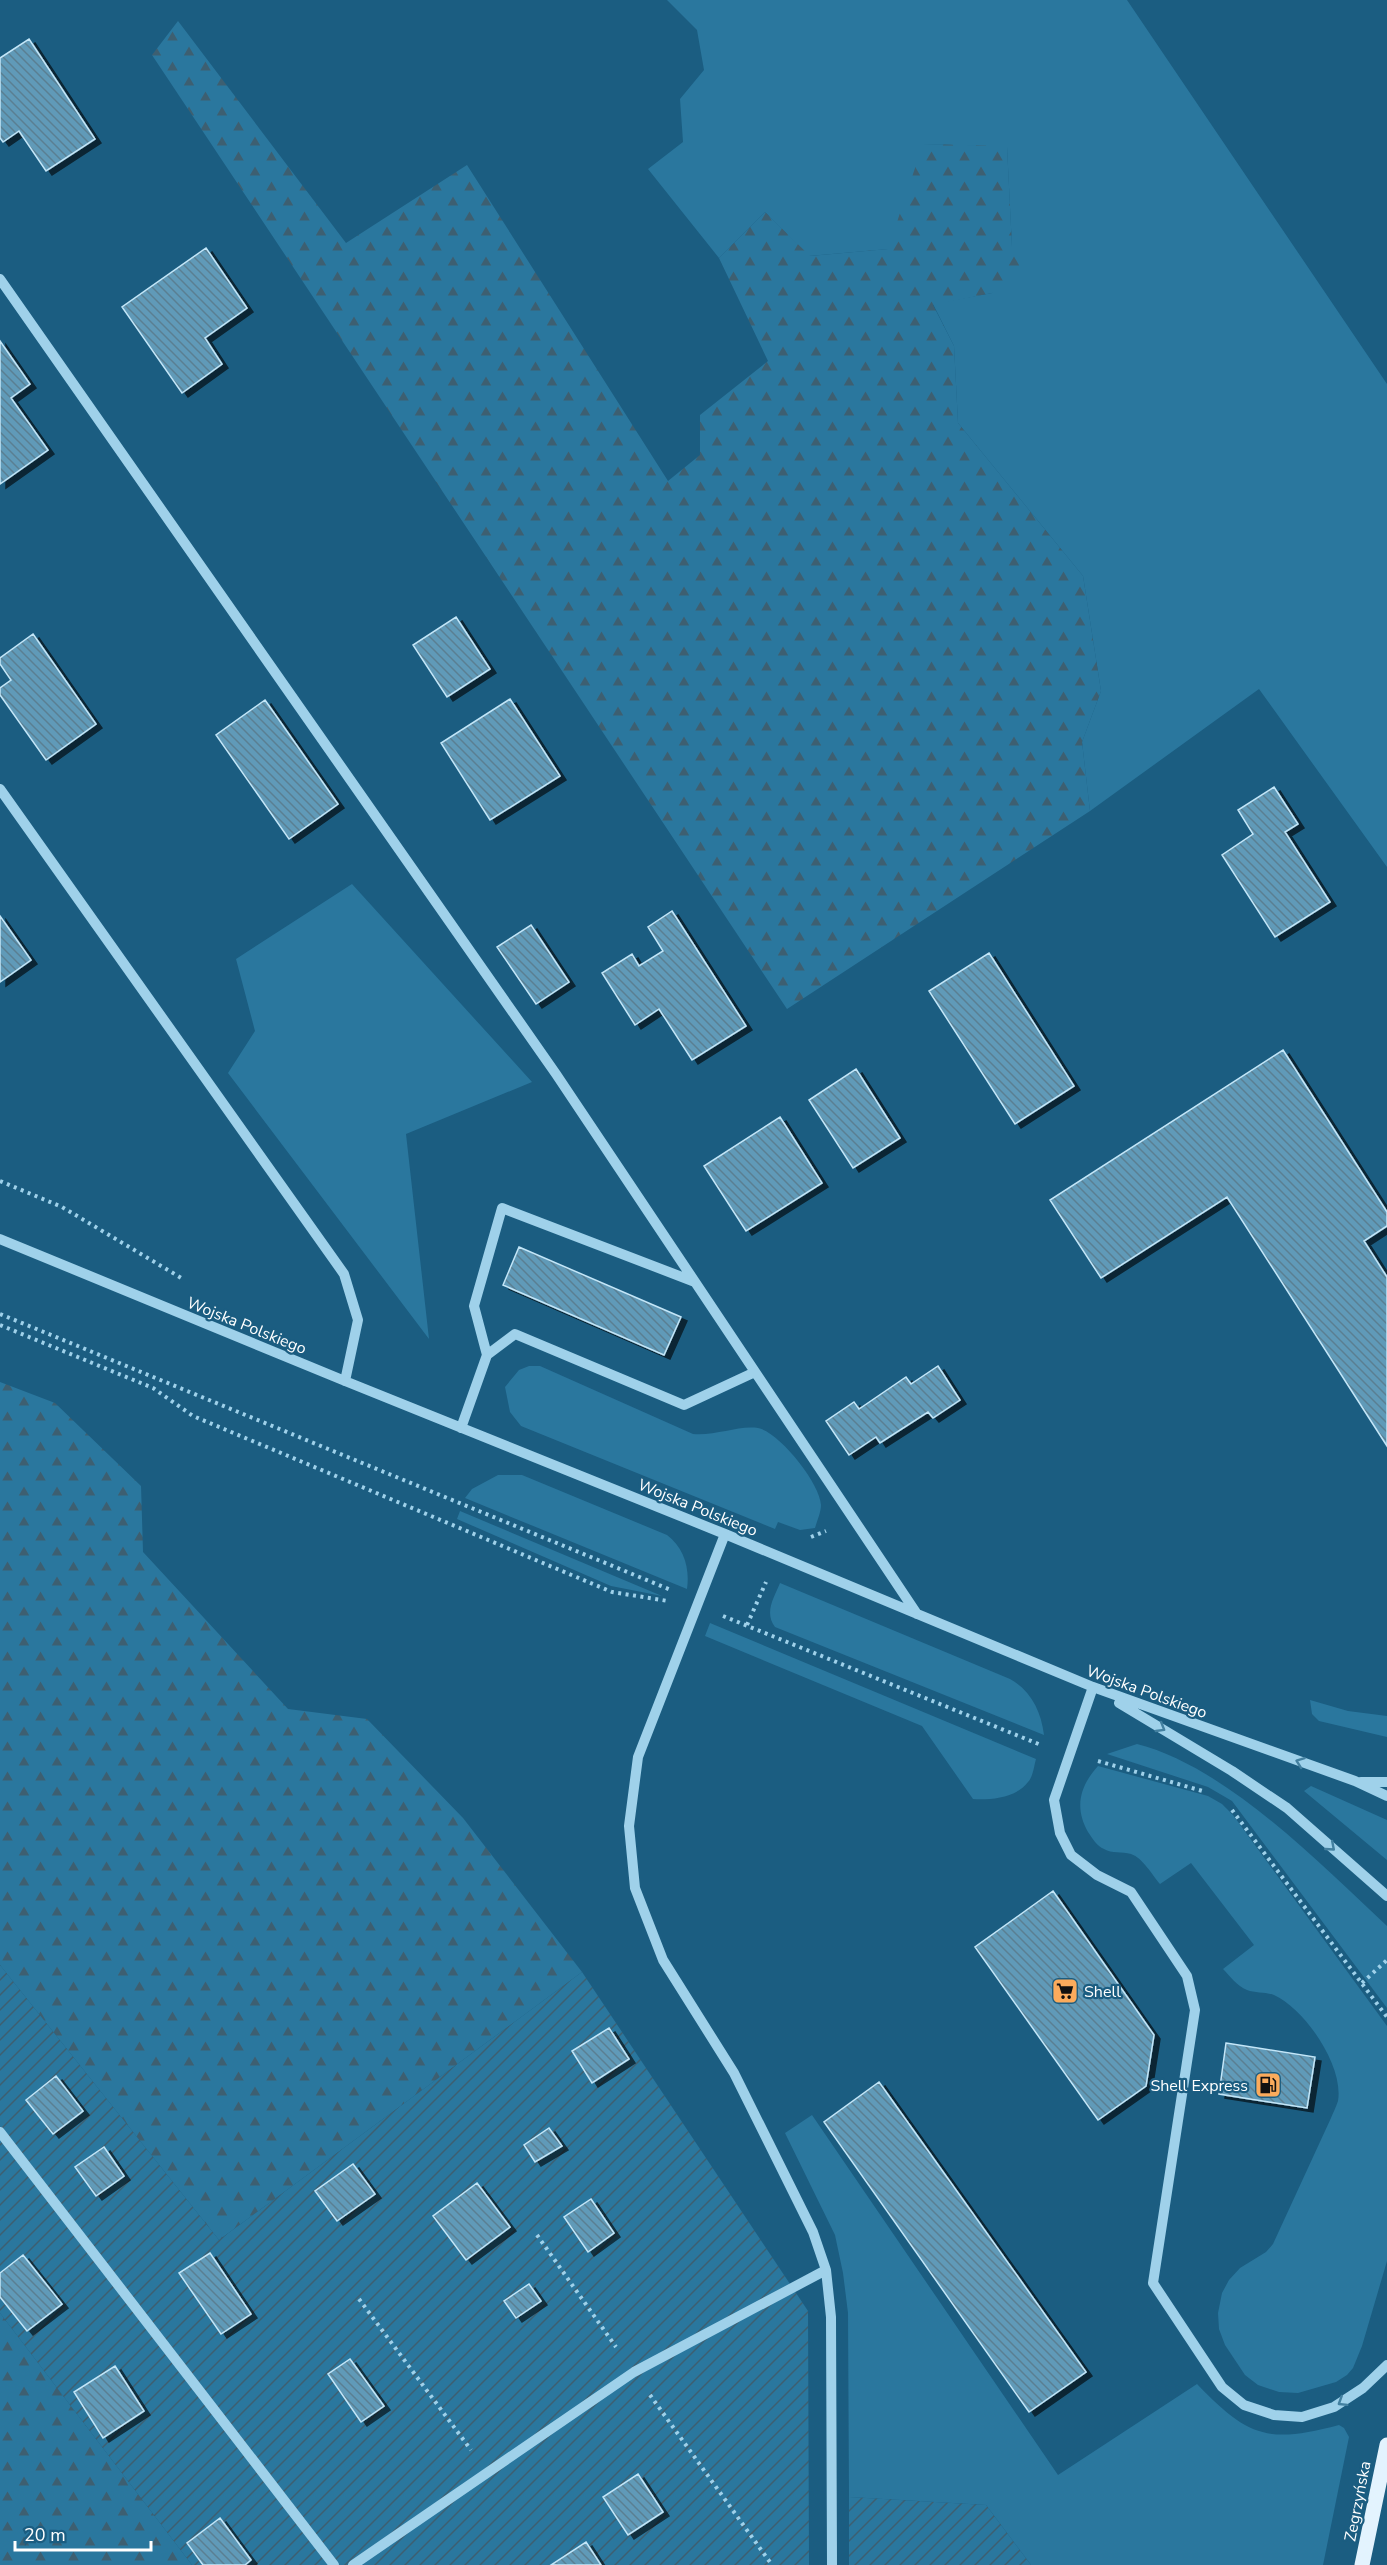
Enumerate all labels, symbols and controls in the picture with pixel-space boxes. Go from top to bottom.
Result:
street label: Wojska Polskiego [184,1292,310,1360]
street label: Wojska Polskiego [635,1474,761,1542]
street label: Wojska Polskiego [1083,1660,1210,1724]
one-way arrow [1155,1721,1165,1733]
one-way arrow [1295,1756,1306,1769]
one-way arrow [1324,1840,1334,1851]
supermarket icon: Shell [1050,1976,1080,2006]
place label: Shell [1084,1981,1121,2003]
fuel station icon: Shell Express [1253,2070,1283,2100]
place label: Shell Express [1150,2075,1248,2097]
one-way arrow [1338,2394,1348,2406]
street label: Zegrzyńska [1339,2459,1377,2543]
scale bar [15,2514,152,2552]
text: 20 m [24,2523,66,2547]

